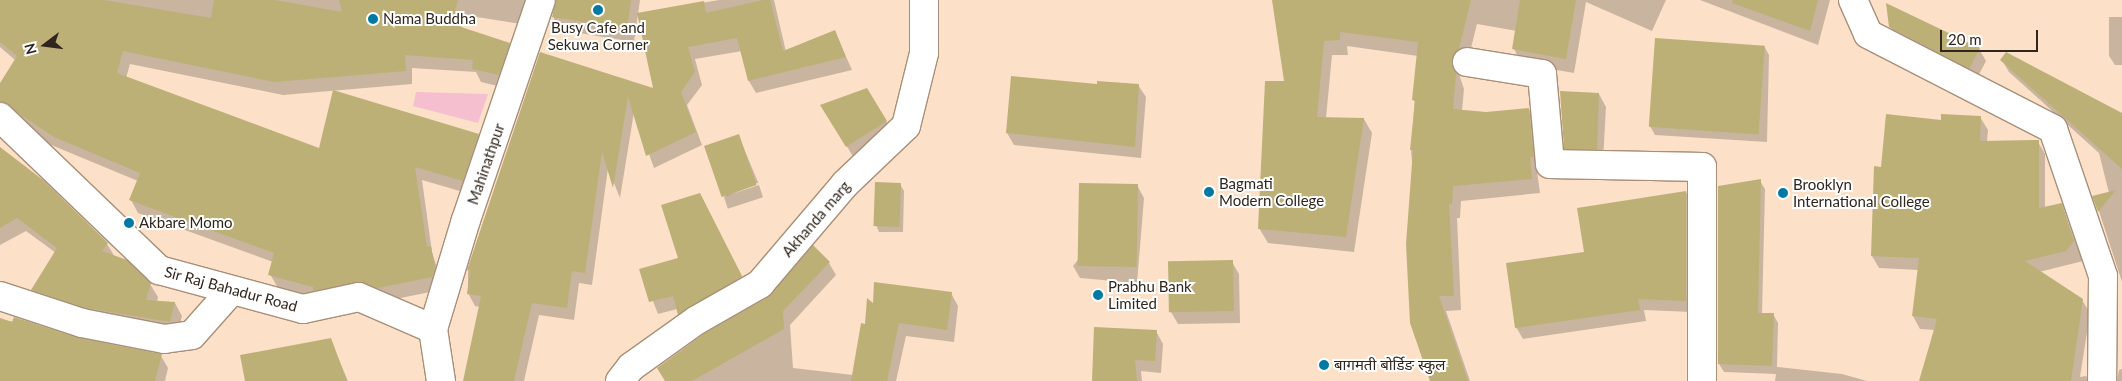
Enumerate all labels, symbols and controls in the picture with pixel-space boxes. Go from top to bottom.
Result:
marker: Busy Cafe and Sekuwa Corner [592,4,604,16]
place label: Nama Buddha [383,10,476,28]
marker: Nama Buddha [367,13,379,25]
place label: Busy Cafe and Sekuwa Corner [548,18,648,53]
north arrow [20,20,70,70]
scale bar [1942,20,2040,52]
text: 20 m [1948,30,1982,48]
text: N [20,42,40,56]
street label: Mahinathpur [464,121,508,207]
place label: Bagmati Modern College [1219,174,1324,209]
place label: Brooklyn International College [1793,175,1930,210]
street label: Akhanda marg [778,177,854,261]
marker: Bagmati Modern College [1203,186,1215,198]
marker: Brooklyn International College [1777,187,1789,199]
place label: Akbare Momo [139,214,233,232]
marker: Akbare Momo [123,217,135,229]
street label: Sir Raj Bahadur Road [162,263,300,315]
place label: Prabhu Bank Limited [1108,277,1192,312]
marker: Prabhu Bank Limited [1092,289,1104,301]
place label: बागमती बोर्डिङ स्कुल [1334,356,1445,374]
marker: बागमती बोर्डिङ स्कुल [1318,359,1330,371]

